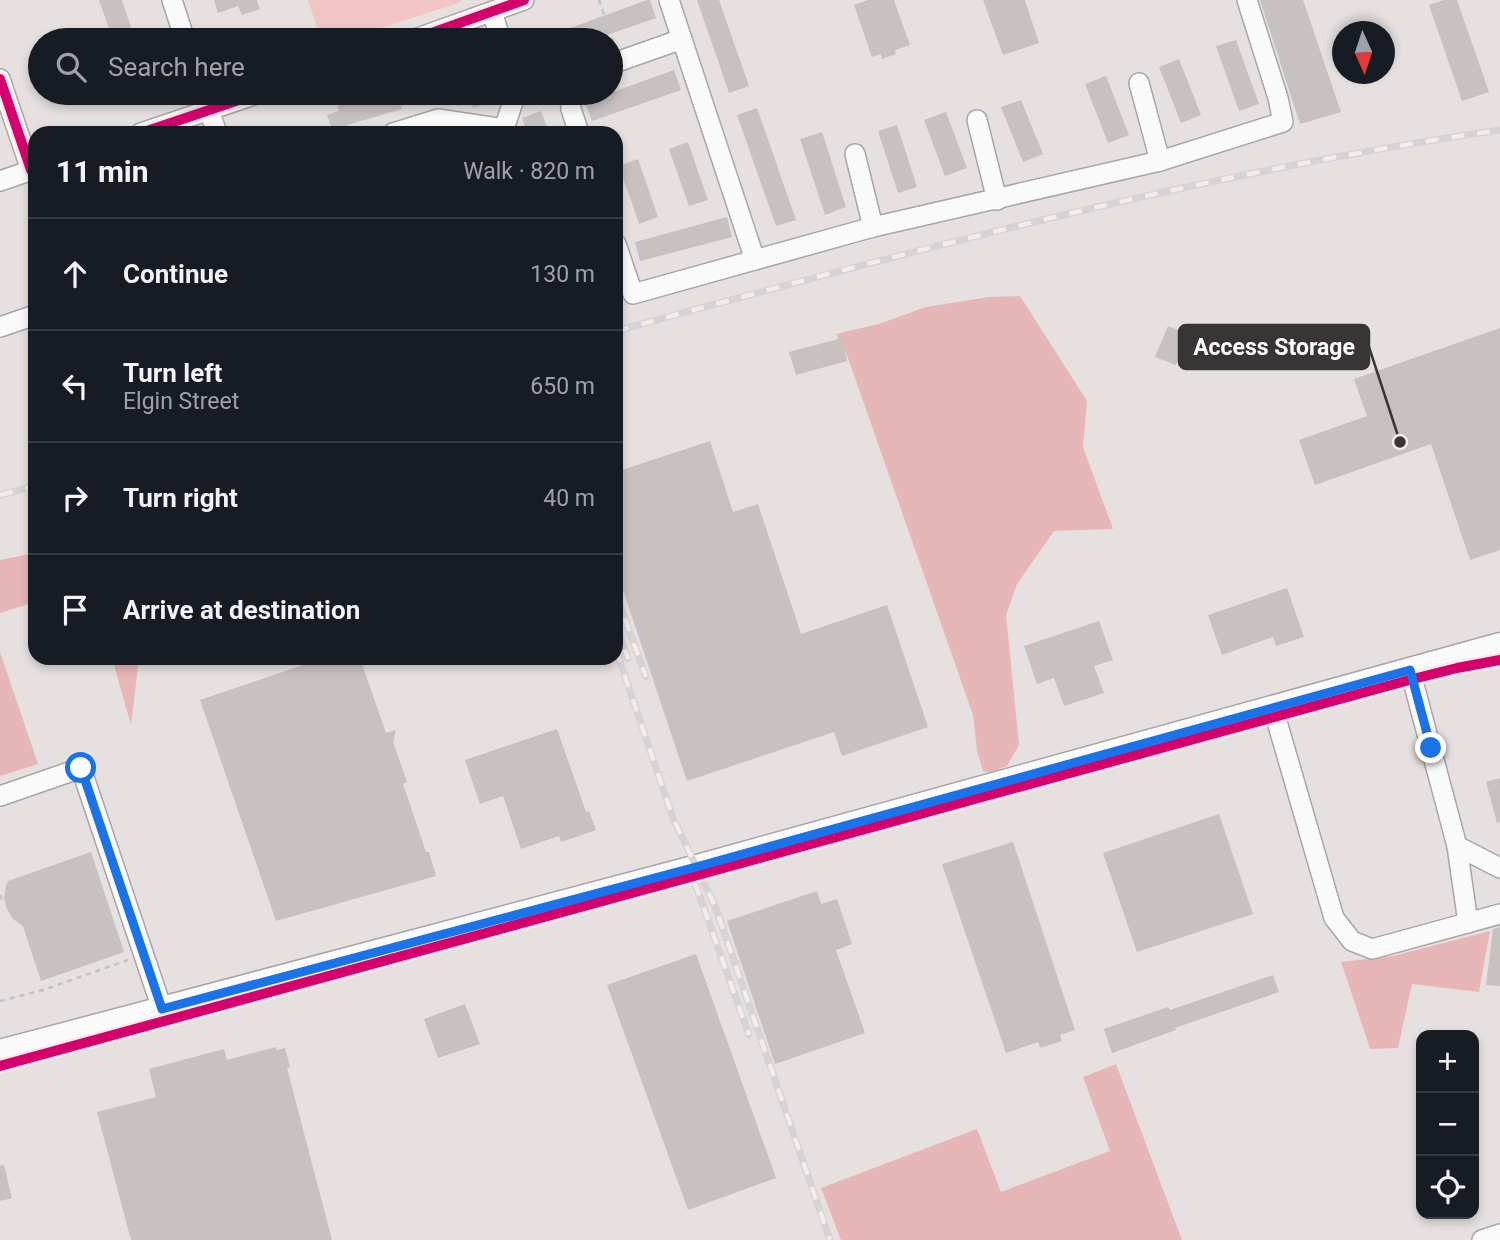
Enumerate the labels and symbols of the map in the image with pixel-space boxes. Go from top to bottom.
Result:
north arrow [1332,21,1395,84]
callout: Access Storage [1179,325,1369,369]
text: Access Storage [1193,334,1355,361]
route end [1415,732,1446,763]
route start [65,752,96,783]

